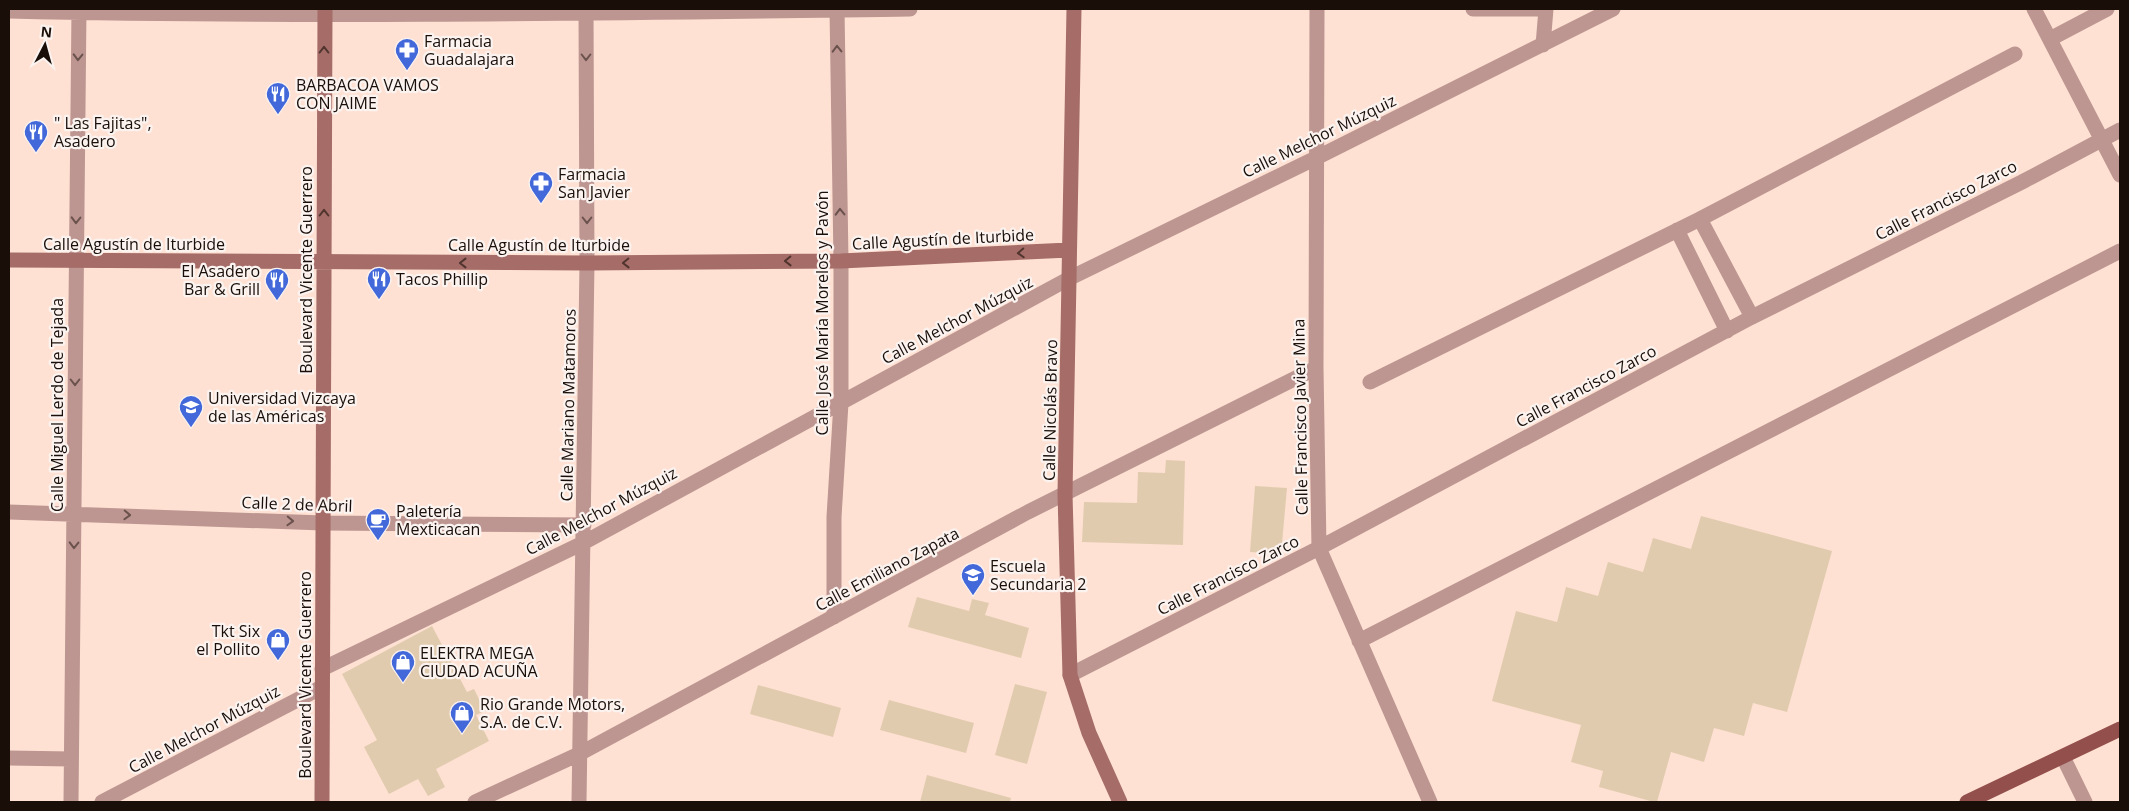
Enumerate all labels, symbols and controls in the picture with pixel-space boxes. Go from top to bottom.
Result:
north arrow [20,20,70,70]
text: N [40,22,53,42]
place label: Farmacia Guadalajara [424,30,514,70]
pharmacy icon: Farmacia Guadalajara [394,37,420,71]
one-way arrow [832,45,842,53]
one-way arrow [319,46,329,54]
one-way arrow [73,54,84,62]
one-way arrow [581,54,591,62]
place label: BARBACOA VAMOS CON JAIME [296,74,439,114]
restaurant icon: BARBACOA VAMOS CON JAIME [265,81,291,115]
street label: Calle Melchor Múzquiz [1239,89,1399,183]
place label: " Las Fajitas", Asadero [54,112,152,152]
restaurant icon: " Las Fajitas", Asadero [23,119,49,153]
street label: Calle Francisco Zarco [1871,155,2021,245]
place label: Farmacia San Javier [558,163,631,203]
street label: Boulevard Vicente Guerrero [295,166,317,374]
pharmacy icon: Farmacia San Javier [528,170,554,204]
street label: Calle José María Morelos y Pavón [811,191,833,435]
one-way arrow [835,208,846,216]
one-way arrow [319,209,329,216]
one-way arrow [71,216,81,224]
one-way arrow [582,216,592,224]
street label: Calle Agustín de Iturbide [851,223,1035,255]
street label: Calle Agustín de Iturbide [43,233,225,255]
street label: Calle Agustín de Iturbide [448,234,630,256]
one-way arrow [1016,247,1024,258]
one-way arrow [784,256,792,266]
one-way arrow [459,257,467,268]
one-way arrow [622,258,630,268]
place label: El Asadero Bar & Grill [181,260,260,300]
restaurant icon: Tacos Phillip [366,266,392,300]
restaurant icon: El Asadero Bar & Grill [264,267,290,301]
place label: Tacos Phillip [396,268,488,290]
street label: Calle Melchor Múzquiz [878,271,1036,369]
street label: Calle Miguel Lerdo de Tejada [46,298,68,512]
street label: Calle Mariano Matamoros [555,309,581,501]
street label: Calle Francisco Javier Mina [1287,319,1313,515]
street label: Calle Nicolás Bravo [1038,339,1062,481]
street label: Calle Francisco Zarco [1512,340,1660,432]
one-way arrow [70,379,80,387]
place label: Universidad Vizcaya de las Américas [208,387,356,427]
school or university icon: Universidad Vizcaya de las Américas [178,394,204,428]
street label: Calle Melchor Múzquiz [522,462,680,560]
street label: Calle 2 de Abril [241,491,353,517]
place label: Paletería Mexticacan [396,500,480,540]
cafe icon: Paletería Mexticacan [365,507,391,541]
one-way arrow [124,510,132,520]
one-way arrow [286,516,294,527]
street label: Calle Emiliano Zapata [811,522,963,616]
street label: Calle Francisco Zarco [1153,530,1303,620]
one-way arrow [69,542,79,549]
place label: Escuela Secundaria 2 [990,555,1087,595]
school or university icon: Escuela Secundaria 2 [960,562,986,596]
street label: Boulevard Vicente Guerrero [294,571,316,779]
place label: Tkt Six el Pollito [196,620,261,660]
shop icon: Tkt Six el Pollito [265,627,291,661]
place label: ELEKTRA MEGA CIUDAD ACUÑA [420,642,539,682]
shop icon: ELEKTRA MEGA CIUDAD ACUÑA [390,649,416,683]
street label: Calle Melchor Múzquiz [125,680,283,778]
place label: Rio Grande Motors, S.A. de C.V. [480,693,625,733]
shop icon: Rio Grande Motors, S.A. de C.V. [449,700,475,734]

